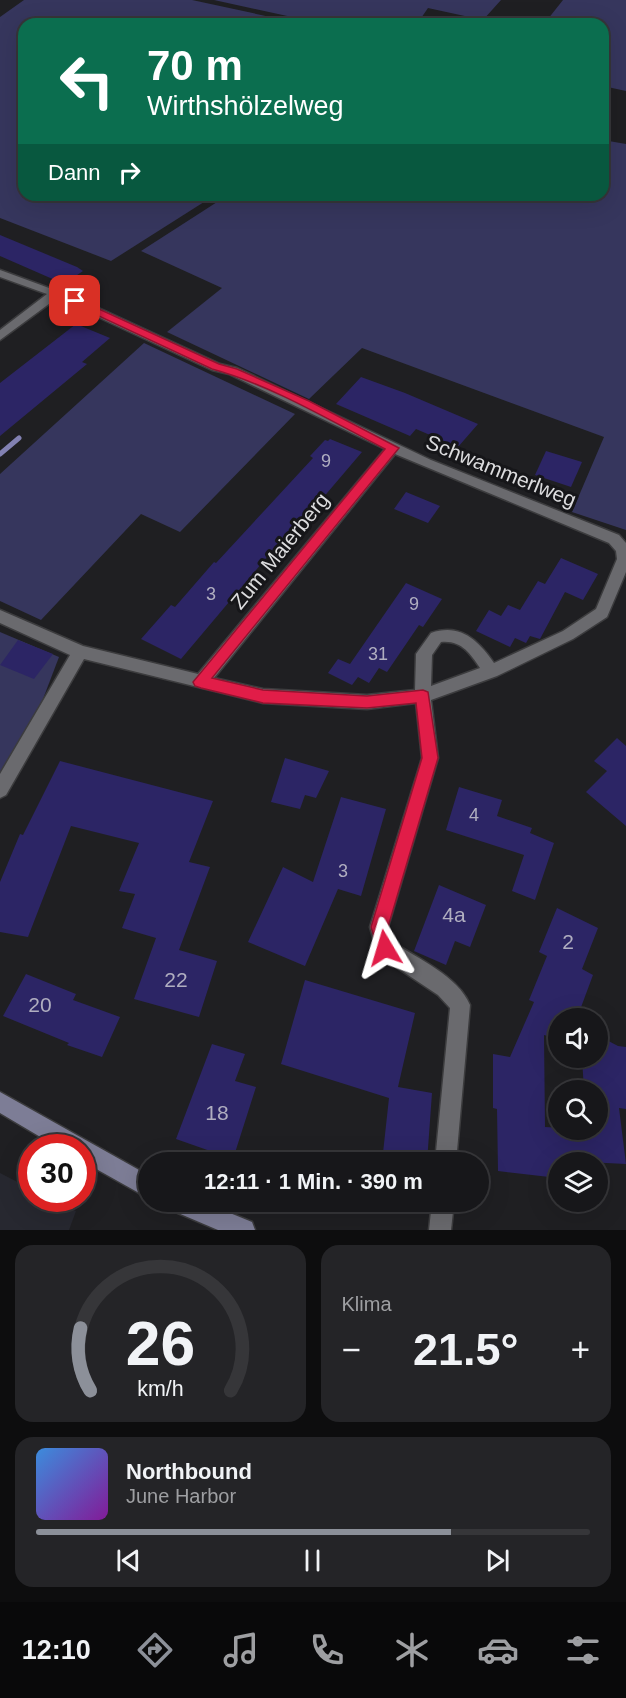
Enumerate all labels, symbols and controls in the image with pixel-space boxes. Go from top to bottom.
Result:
icon: left [48,42,126,120]
text: 70 m [147,42,243,89]
text: Wirthshölzelweg [147,91,344,121]
icon: right [113,156,146,189]
text: Dann [48,160,101,185]
pin [49,275,100,326]
icon: arrive [58,284,91,317]
street label: Schwammerlweg [423,430,580,511]
house number: 9 [321,451,331,471]
street label: Zum Maierberg [226,488,333,613]
house number: 3 [206,584,216,604]
house number: 9 [409,594,419,614]
house number: 31 [368,644,388,664]
house number: 4 [469,805,479,825]
house number: 3 [338,861,348,881]
house number: 4a [442,903,466,926]
position arrow [353,916,417,980]
house number: 2 [562,930,574,953]
house number: 22 [164,968,188,991]
house number: 20 [28,993,52,1016]
map controls [548,1008,608,1212]
button: sound [548,1008,608,1068]
button: search [548,1080,608,1140]
house number: 18 [205,1101,229,1124]
speed limit sign: 30 [18,1134,96,1212]
button: layers [548,1152,608,1212]
text: 12:11 · 1 Min. · 390 m [204,1169,423,1194]
text: Klima [342,1293,392,1315]
text: 26 [126,1309,195,1378]
text: 21.5° [413,1324,519,1375]
text: − [342,1331,361,1368]
text: + [571,1331,590,1368]
text: km/h [137,1377,183,1401]
text: Northbound [126,1459,252,1484]
text: June Harbor [126,1485,236,1507]
icon: previous [112,1544,145,1577]
icon: pause [296,1544,329,1577]
icon: next [481,1544,514,1577]
icon: directions [134,1629,176,1671]
icon: music [220,1629,262,1671]
icon: phone [306,1629,348,1671]
icon: climate [391,1629,433,1671]
icon: car [477,1629,519,1671]
icon: filters [562,1629,604,1671]
text: 12:10 [22,1635,91,1665]

